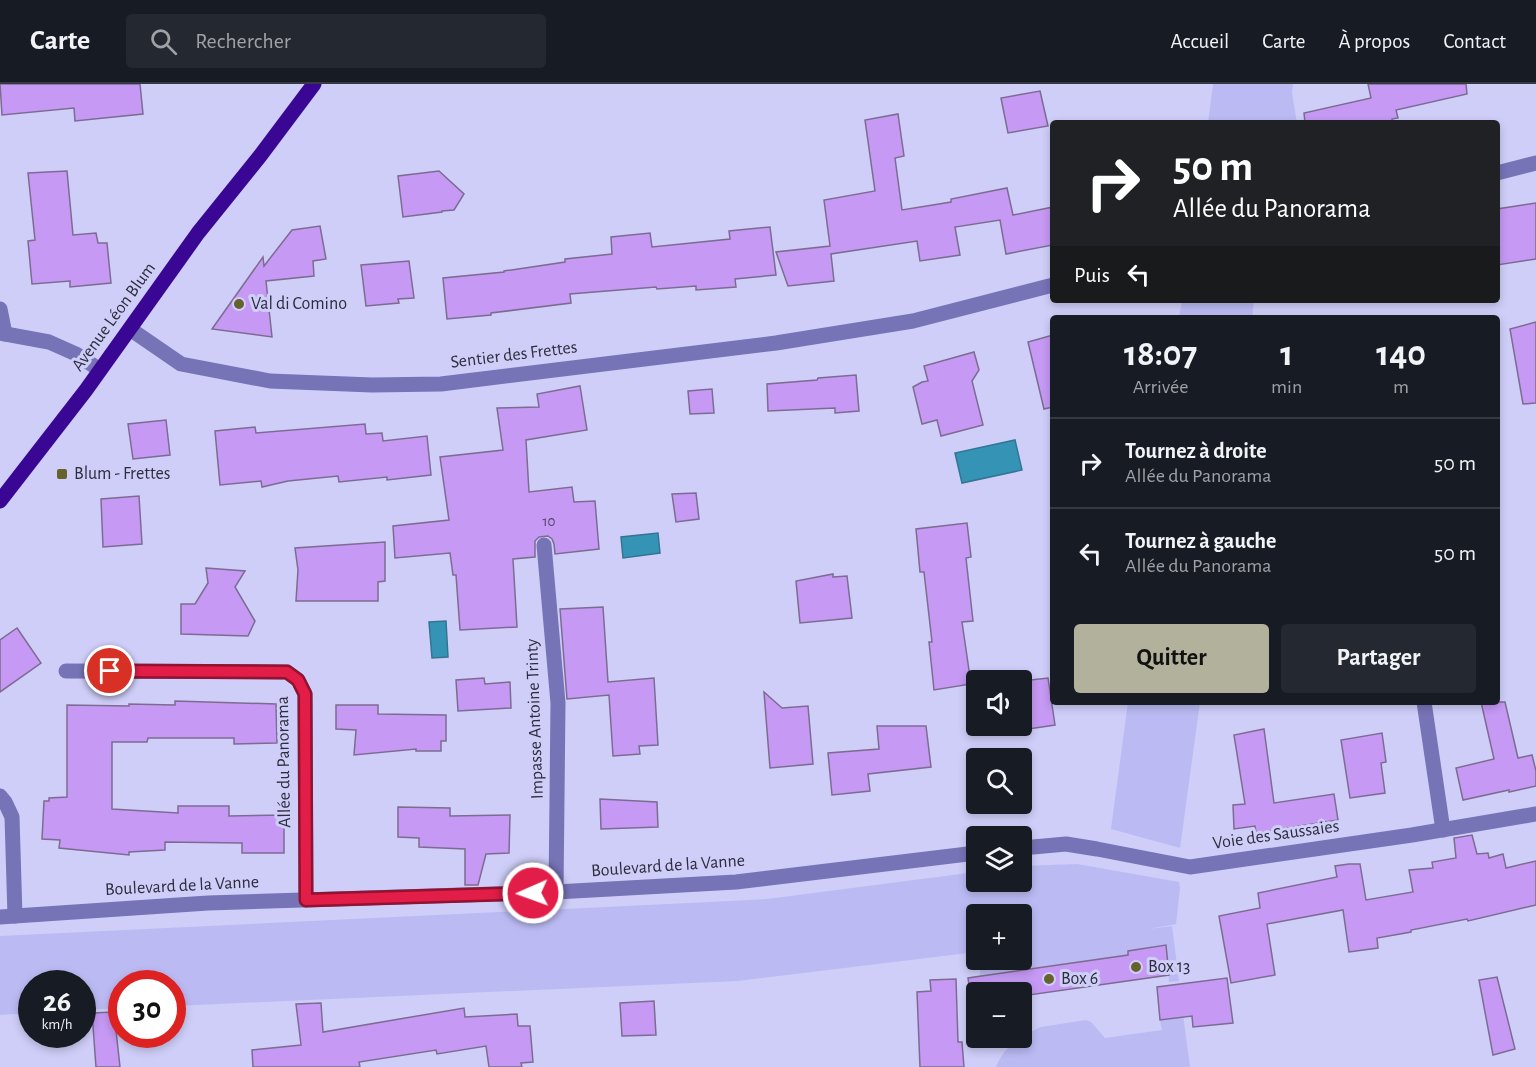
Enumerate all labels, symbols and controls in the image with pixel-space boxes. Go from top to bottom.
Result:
search box [126,14,546,68]
icon: search [147,25,180,58]
text: Carte [30,27,90,55]
text: Rechercher [195,30,291,52]
text: Accueil [1171,31,1229,52]
text: Carte [1262,31,1305,52]
text: À propos [1338,31,1410,52]
text: Contact [1443,31,1506,52]
icon: right [1074,144,1152,222]
text: 50 m [1173,146,1253,188]
text: Allée du Panorama [1173,195,1371,222]
icon: left [1122,258,1155,291]
street label: Avenue Léon Blum [69,259,159,375]
text: Puis [1074,264,1110,286]
place label: Val di Comino [251,295,347,313]
marker: Val di Comino [232,297,246,311]
text: 18:07 [1124,336,1197,372]
text: 1 [1280,336,1293,372]
text: 140 [1376,336,1426,372]
street label: Sentier des Frettes [450,338,578,372]
text: Arrivée [1133,377,1188,397]
text: min [1271,377,1302,397]
text: m [1393,377,1409,397]
text: Tournez à droite [1125,440,1267,462]
icon: right [1074,447,1107,480]
text: 50 m [1434,452,1476,474]
place label: Blum - Frettes [74,465,170,483]
text: Allée du Panorama [1125,466,1271,486]
marker: Blum - Frettes [55,467,69,481]
house number: 10 [542,514,556,529]
text: Tournez à gauche [1125,530,1276,552]
icon: left [1074,537,1107,570]
text: 50 m [1434,542,1476,564]
text: Allée du Panorama [1125,556,1271,576]
button: Quitter [1074,624,1269,693]
button: Partager [1281,624,1476,693]
street label: Impasse Antoine Trinty [523,638,547,799]
pin [84,645,135,696]
icon: arrive [93,654,126,687]
map controls [966,670,1032,1048]
button: sound [966,670,1032,736]
street label: Allée du Panorama [274,696,294,828]
button: search [966,748,1032,814]
street label: Voie des Saussaies [1212,817,1340,853]
button: layers [966,826,1032,892]
street label: Boulevard de la Vanne [590,852,746,880]
position arrow [501,861,565,925]
street label: Boulevard de la Vanne [105,873,259,899]
button: + [966,904,1032,970]
place label: Box 13 [1148,958,1190,976]
marker: Box 13 [1129,960,1143,974]
speed limit sign: 30 [108,970,186,1048]
place label: Box 6 [1061,970,1098,988]
marker: Box 6 [1042,972,1056,986]
button: − [966,982,1032,1048]
text: 26 [43,987,71,1017]
text: km/h [42,1017,72,1032]

